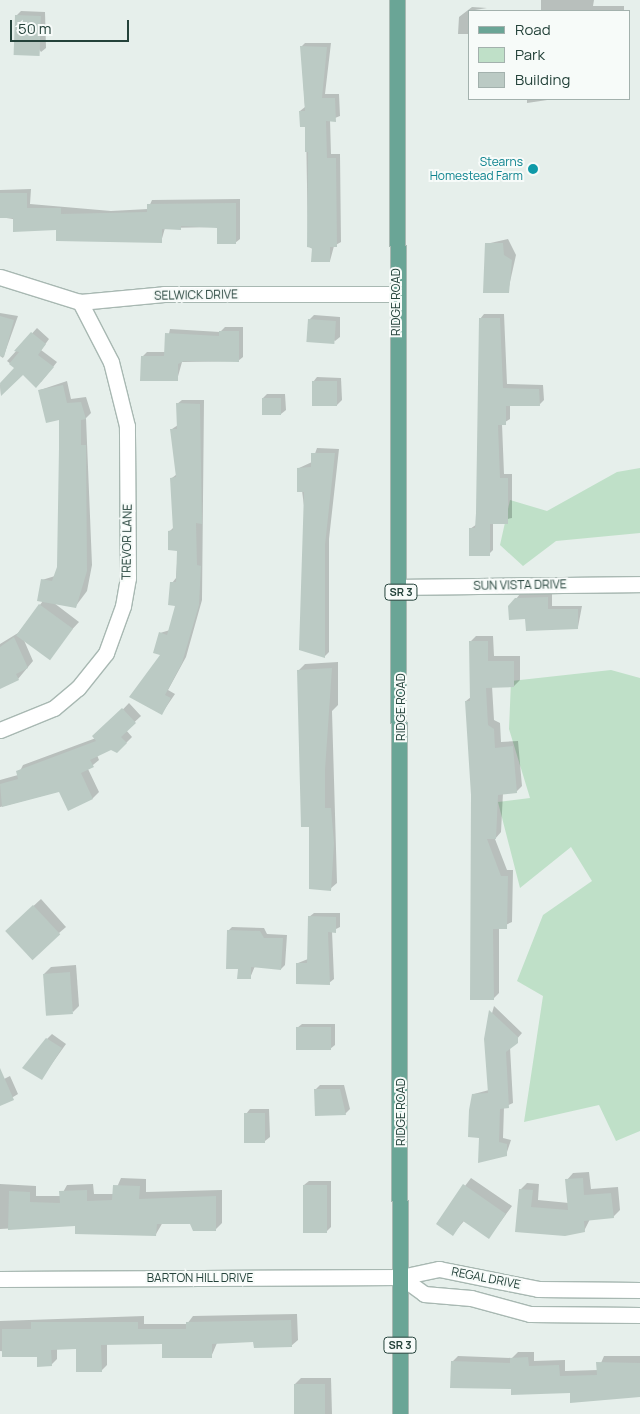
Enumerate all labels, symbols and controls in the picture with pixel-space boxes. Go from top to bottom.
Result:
scale bar [12,10,131,42]
legend [468,10,630,100]
text: 50 m [18,18,52,39]
text: Road [515,19,551,40]
text: Park [515,44,545,65]
text: Building [515,69,570,90]
place label: Stearns Homestead Farm [430,155,523,183]
marker: Stearns Homestead Farm [527,163,539,175]
street label: RIDGE ROAD [389,268,403,336]
street label: SELWICK DRIVE [154,287,238,303]
street label: TREVOR LANE [119,504,135,580]
street label: SUN VISTA DRIVE [473,577,567,593]
road number: SR 3 [384,584,418,600]
street label: RIDGE ROAD [394,673,408,741]
street label: RIDGE ROAD [394,1078,408,1146]
street label: REGAL DRIVE [450,1264,522,1292]
street label: BARTON HILL DRIVE [146,1271,254,1285]
road number: SR 3 [382,1336,418,1354]

